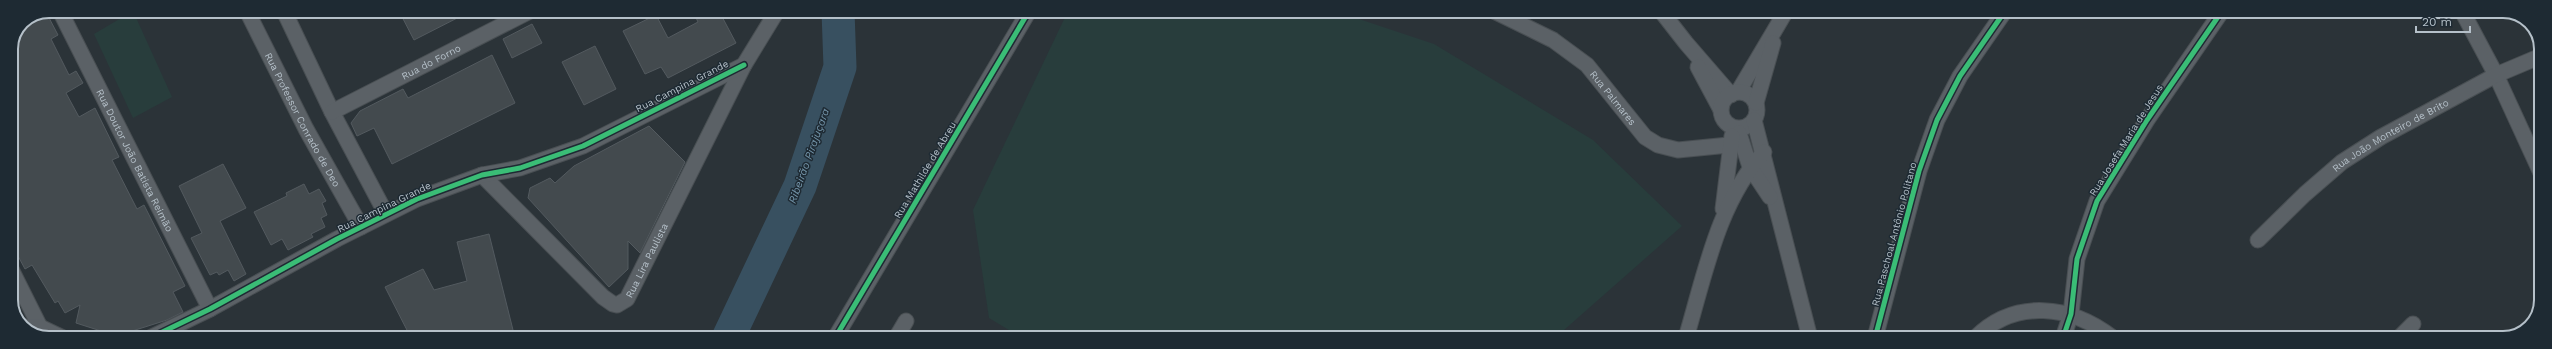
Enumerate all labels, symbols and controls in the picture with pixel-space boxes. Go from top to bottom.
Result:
scale bar [2416,8,2470,34]
text: 20 m [2422,15,2452,29]
street label: Rua do Forno [399,42,462,81]
street label: Rua Professor Conrado de Deo [263,51,343,188]
street label: Rua Campina Grande [634,58,730,114]
street label: Rua Palmares [1588,68,1639,127]
street label: Rua Josefa Maria de Jesus [2087,82,2165,198]
street label: Rua Doutor João Batista Reimão [95,87,176,233]
street label: Rua João Monteiro de Brito [2330,96,2450,174]
water label: Ribeirão Pirajuçara [786,107,832,205]
street label: Rua Mathilde de Abreu [892,120,958,220]
street label: Rua Paschoal Antônio Politano [1869,161,1919,307]
street label: Rua Campina Grande [335,179,433,234]
street label: Rua Lira Paulista [623,221,670,299]

